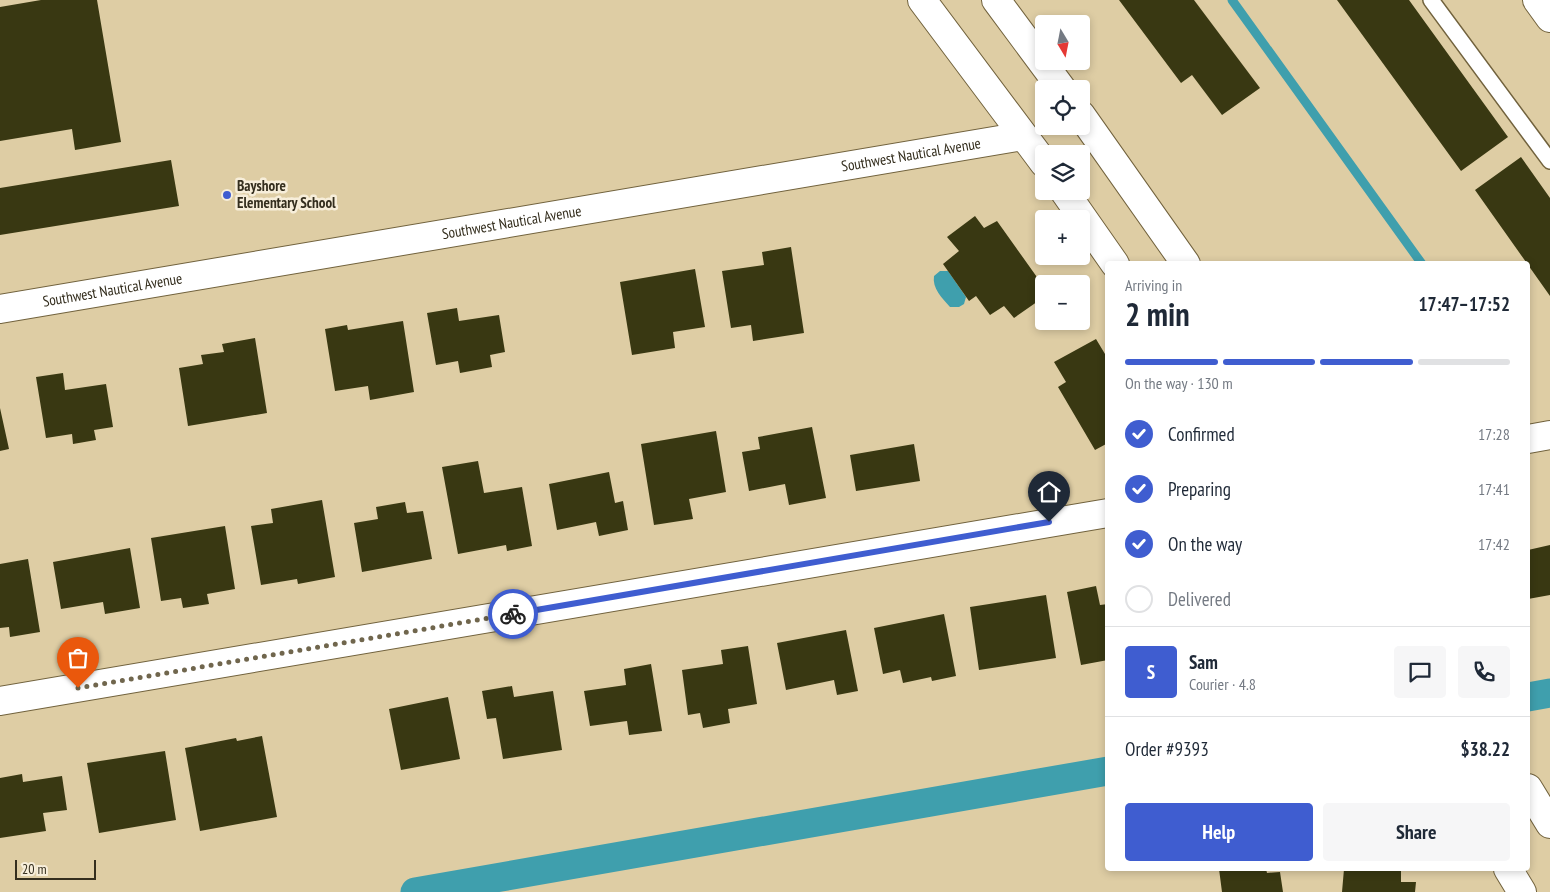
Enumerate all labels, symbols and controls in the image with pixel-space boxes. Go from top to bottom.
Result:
north arrow [1035,15,1090,70]
map controls [1035,15,1090,330]
button: locate [1035,80,1090,135]
street label: Southwest Nautical Avenue [840,133,982,176]
button: layers [1035,145,1090,200]
place label: Bayshore Elementary School [237,176,336,212]
marker: Bayshore Elementary School [221,189,233,201]
street label: Southwest Nautical Avenue [440,201,583,243]
button: + [1035,210,1090,265]
street label: Southwest Nautical Avenue [41,268,183,311]
button: − [1035,275,1090,330]
text: Arriving in [1125,275,1182,295]
text: 17:47–17:52 [1418,292,1510,316]
text: 2 min [1125,293,1190,335]
text: On the way · 130 m [1125,373,1233,393]
icon: check [1125,420,1153,448]
text: Confirmed [1168,422,1235,446]
text: 17:28 [1478,424,1510,444]
pin [1028,471,1070,522]
icon: check [1125,475,1153,503]
text: Preparing [1168,477,1231,501]
icon: home [1035,478,1063,506]
text: 17:41 [1478,479,1510,499]
icon: check [1125,530,1153,558]
text: On the way [1168,532,1242,556]
text: 17:42 [1478,534,1510,554]
text: Delivered [1168,587,1231,611]
courier [488,589,538,639]
icon: bike [499,600,527,628]
pin [57,637,99,688]
icon: bag [64,644,92,672]
button: chat [1394,646,1446,698]
button: phone [1458,646,1510,698]
text: Sam [1189,650,1218,674]
text: S [1147,660,1155,684]
text: Courier · 4.8 [1189,674,1256,694]
text: Order #9393 [1125,737,1209,761]
text: $38.22 [1461,737,1510,761]
button: Help [1125,803,1313,861]
button: Share [1323,803,1510,861]
scale bar [15,857,96,880]
text: 20 m [22,860,47,878]

